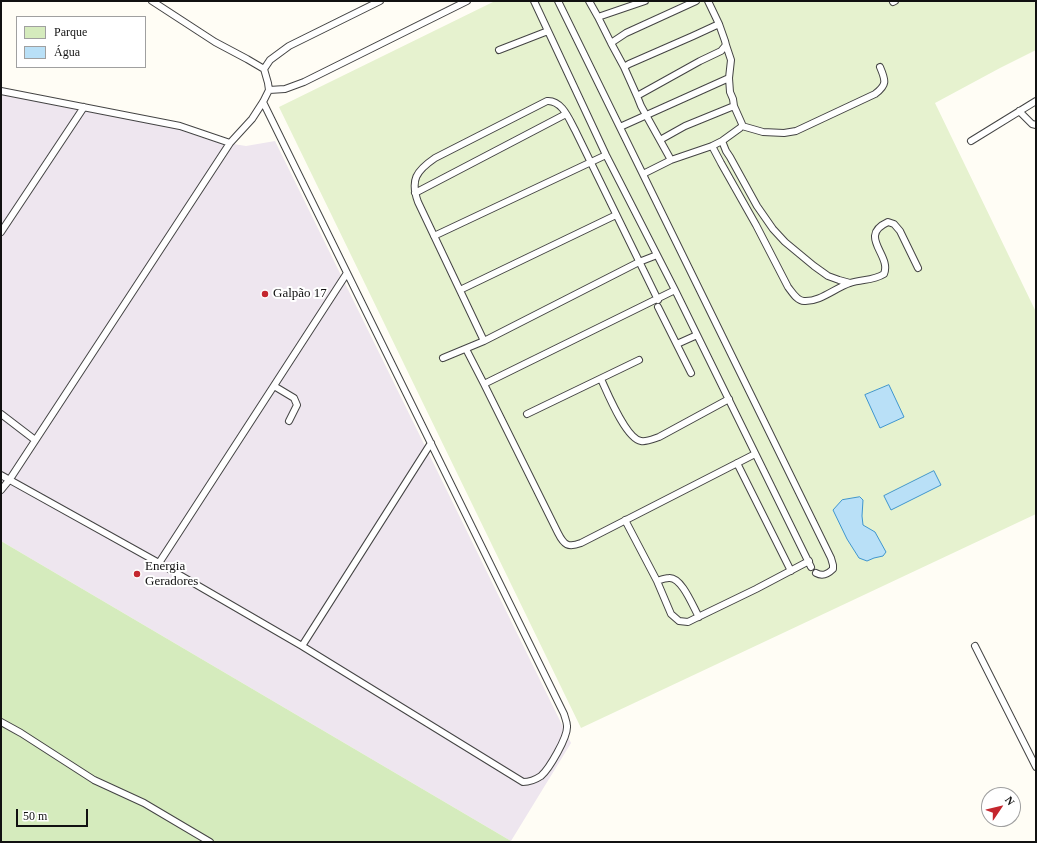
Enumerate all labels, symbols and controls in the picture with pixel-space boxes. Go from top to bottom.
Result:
legend [16,16,146,68]
text: Parque [54,25,87,39]
text: Água [54,45,80,59]
place label: Galpão 17 [273,286,327,302]
marker: Galpão 17 [260,289,270,299]
place label: Energia Geradores [145,559,198,590]
marker: Energia Geradores [132,569,142,579]
north arrow [981,787,1021,827]
text: N [1003,794,1017,807]
scale bar [18,801,90,827]
text: 50 m [23,809,47,823]

